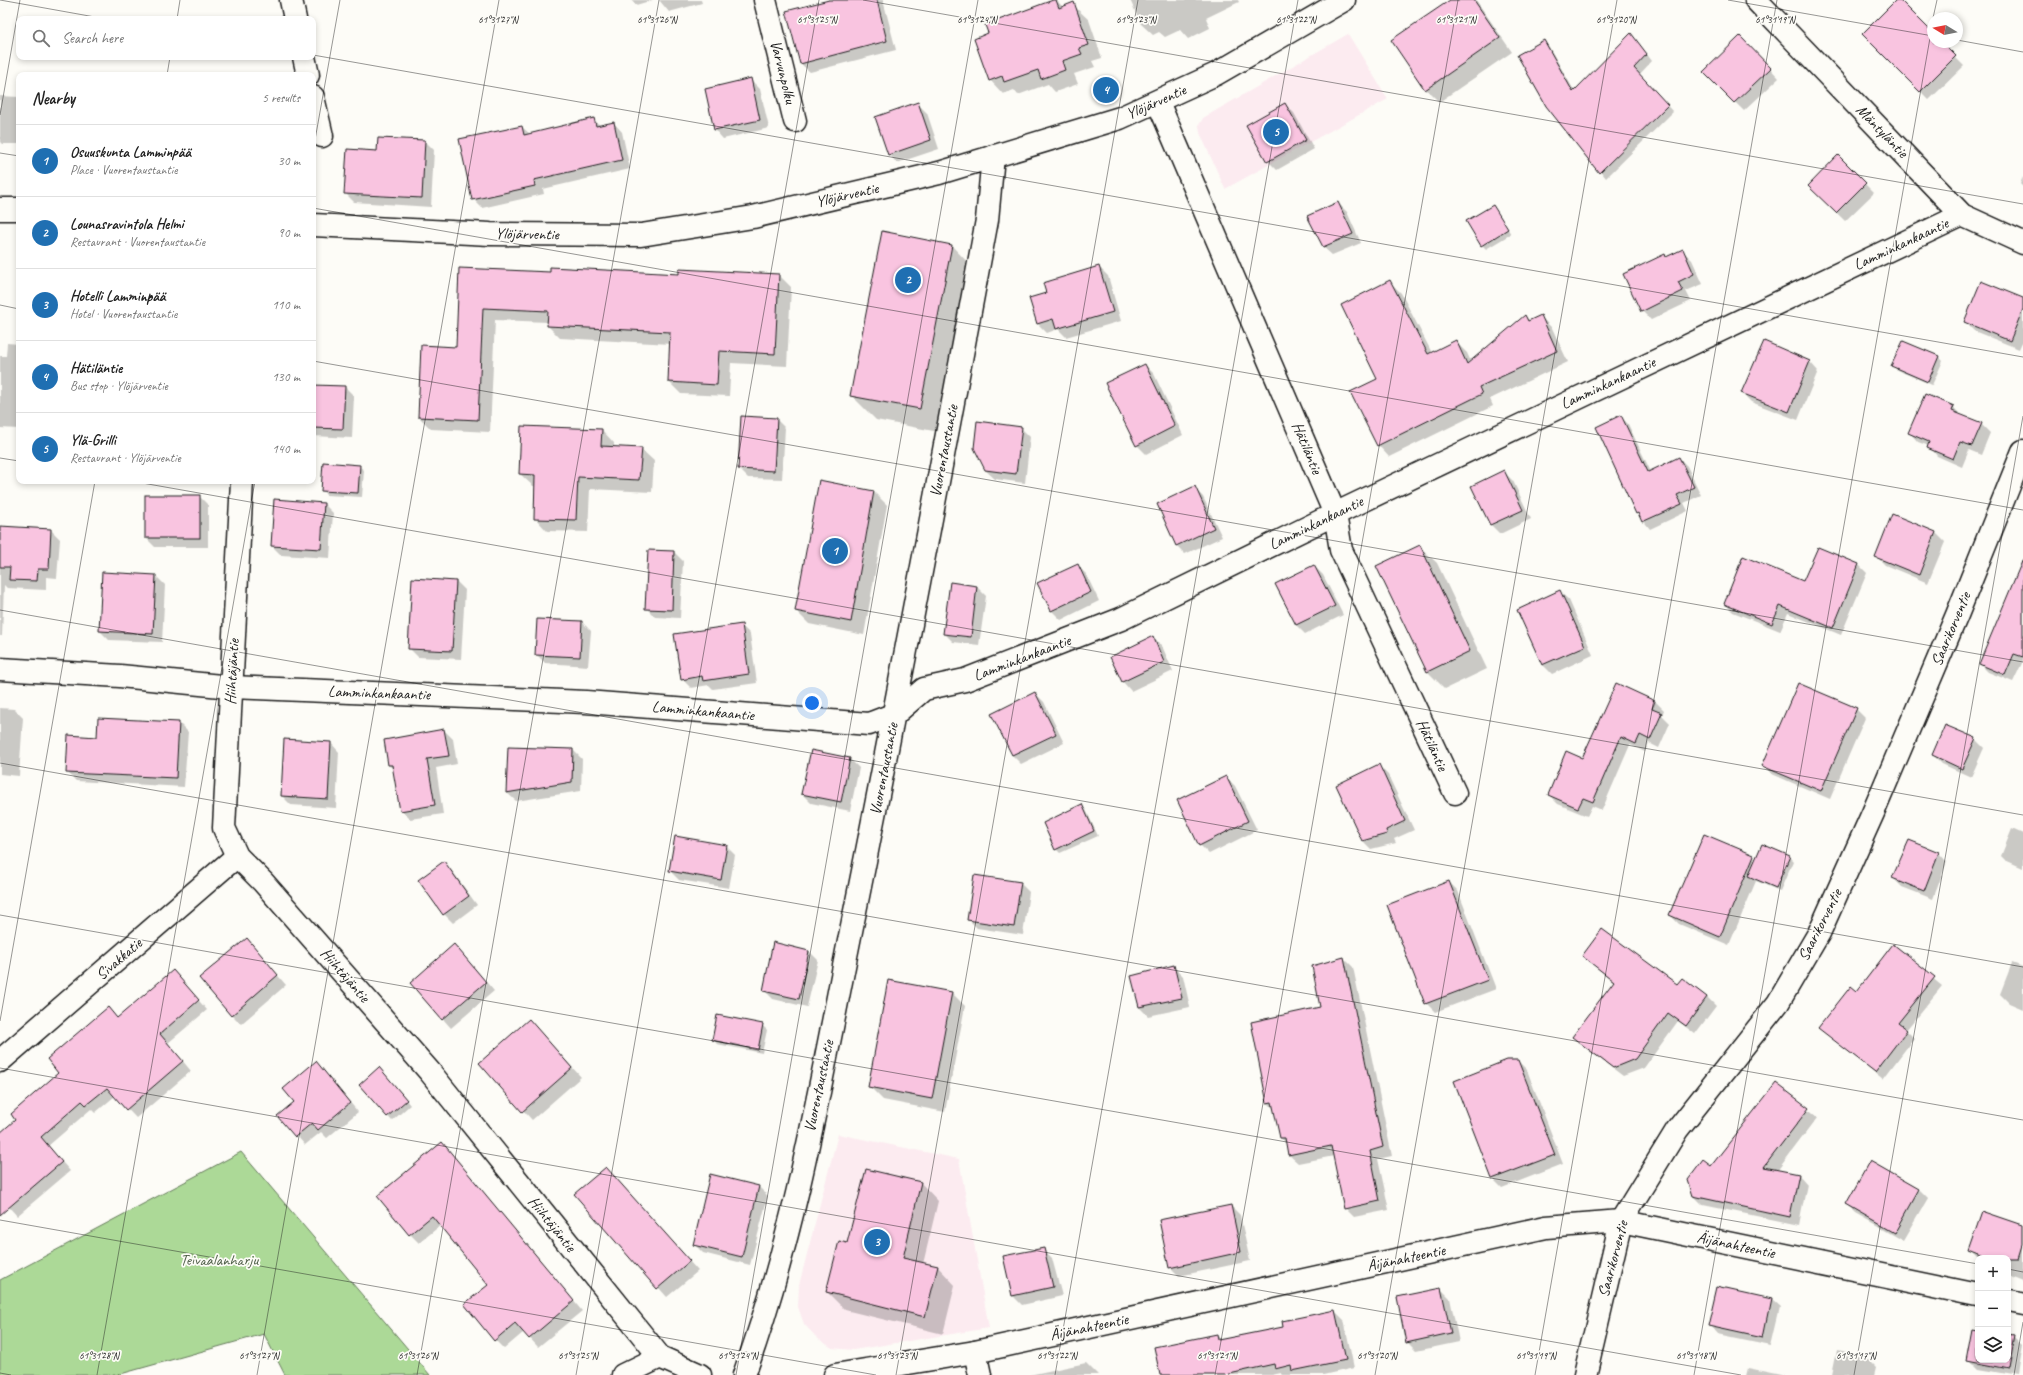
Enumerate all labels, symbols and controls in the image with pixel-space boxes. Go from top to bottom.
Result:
north arrow [1927,12,1963,48]
text: 61°31'27"N [478,13,520,26]
text: 61°31'26"N [637,13,679,26]
text: 61°31'25"N [797,13,839,26]
text: 61°31'24"N [957,13,999,26]
text: 61°31'23"N [1116,13,1158,26]
text: 61°31'22"N [1276,13,1318,26]
text: 61°31'21"N [1436,13,1478,26]
text: 61°31'20"N [1596,13,1638,26]
text: 61°31'19"N [1755,13,1797,26]
search box [16,16,316,60]
icon: search [30,27,52,49]
text: Search here [62,29,123,48]
street label: Varvunpolku [766,38,801,107]
pin: 4 [1093,75,1119,105]
street label: Ylöjärventie [1123,79,1191,124]
text: Nearby [32,88,75,109]
text: 5 results [262,90,300,106]
street label: Mäntyläntie [1852,100,1914,163]
pin: 5 [1263,117,1289,147]
text: Osuuskunta Lamminpää [70,143,191,162]
text: 1 [42,153,48,169]
text: 30 m [278,153,300,169]
text: Place · Vuorentaustantie [70,162,177,178]
street label: Ylöjärventie [814,178,882,212]
street label: Lamminkankaantie [1850,213,1953,275]
text: Lounasravintola Helmi [70,215,184,234]
street label: Ylöjärventie [495,223,561,245]
text: 2 [42,225,48,241]
text: 90 m [278,225,300,241]
text: Restaurant · Vuorentaustantie [70,234,205,250]
pin: 2 [895,265,921,295]
text: Hotelli Lamminpää [70,287,165,306]
text: 3 [42,297,48,313]
text: 110 m [272,297,300,313]
text: Hotel · Vuorentaustantie [70,306,177,322]
street label: Lamminkankaantie [1557,352,1660,414]
text: Hätiläntie [70,359,122,378]
text: 4 [42,369,48,385]
text: 130 m [272,369,300,385]
text: Bus stop · Ylöjärventie [70,378,168,394]
street label: Vuorentaustantie [925,402,963,499]
street label: Hätiläntie [1287,419,1328,479]
text: Ylä-Grilli [70,431,116,450]
text: 5 [42,441,48,457]
text: 140 m [272,441,300,457]
text: Restaurant · Ylöjärventie [70,450,181,466]
street label: Lamminkankaantie [1266,491,1368,554]
pin: 1 [822,536,848,566]
street label: Saarikorventie [1927,587,1976,669]
street label: Lamminkankaantie [971,630,1075,686]
street label: Hiihtäjäntie [220,637,244,705]
street label: Lamminkankaantie [328,681,432,705]
your location [802,693,822,713]
street label: Lamminkankaantie [651,697,757,726]
street label: Hätiläntie [1411,716,1453,776]
street label: Vuorentaustantie [865,720,903,817]
street label: Saarikorventie [1793,884,1847,964]
street label: Sivakkatie [92,932,148,985]
street label: Hiihtäjäntie [316,944,375,1008]
street label: Vuorentaustantie [800,1036,839,1134]
street label: Hiihtäjäntie [524,1192,582,1257]
street label: Saarikorventie [1593,1217,1633,1299]
pin: 3 [864,1227,890,1257]
street label: Äijänahteentie [1695,1227,1779,1263]
street label: Äijänahteentie [1365,1240,1449,1276]
park label: Teivaalanharju [180,1250,259,1270]
map controls [1975,1255,2011,1363]
button: + [1975,1255,2011,1291]
button: − [1975,1291,2011,1327]
street label: Äijänahteentie [1048,1309,1132,1345]
button: layers [1975,1327,2011,1363]
text: 61°31'28"N [79,1349,121,1362]
text: 61°31'27"N [239,1349,281,1362]
text: 61°31'26"N [398,1349,440,1362]
text: 61°31'25"N [558,1349,600,1362]
text: 61°31'24"N [718,1349,760,1362]
text: 61°31'23"N [877,1349,919,1362]
text: 61°31'22"N [1037,1349,1079,1362]
text: 61°31'21"N [1197,1349,1239,1362]
text: 61°31'20"N [1357,1349,1399,1362]
text: 61°31'19"N [1516,1349,1558,1362]
text: 61°31'18"N [1676,1349,1718,1362]
text: 61°31'17"N [1836,1349,1878,1362]

